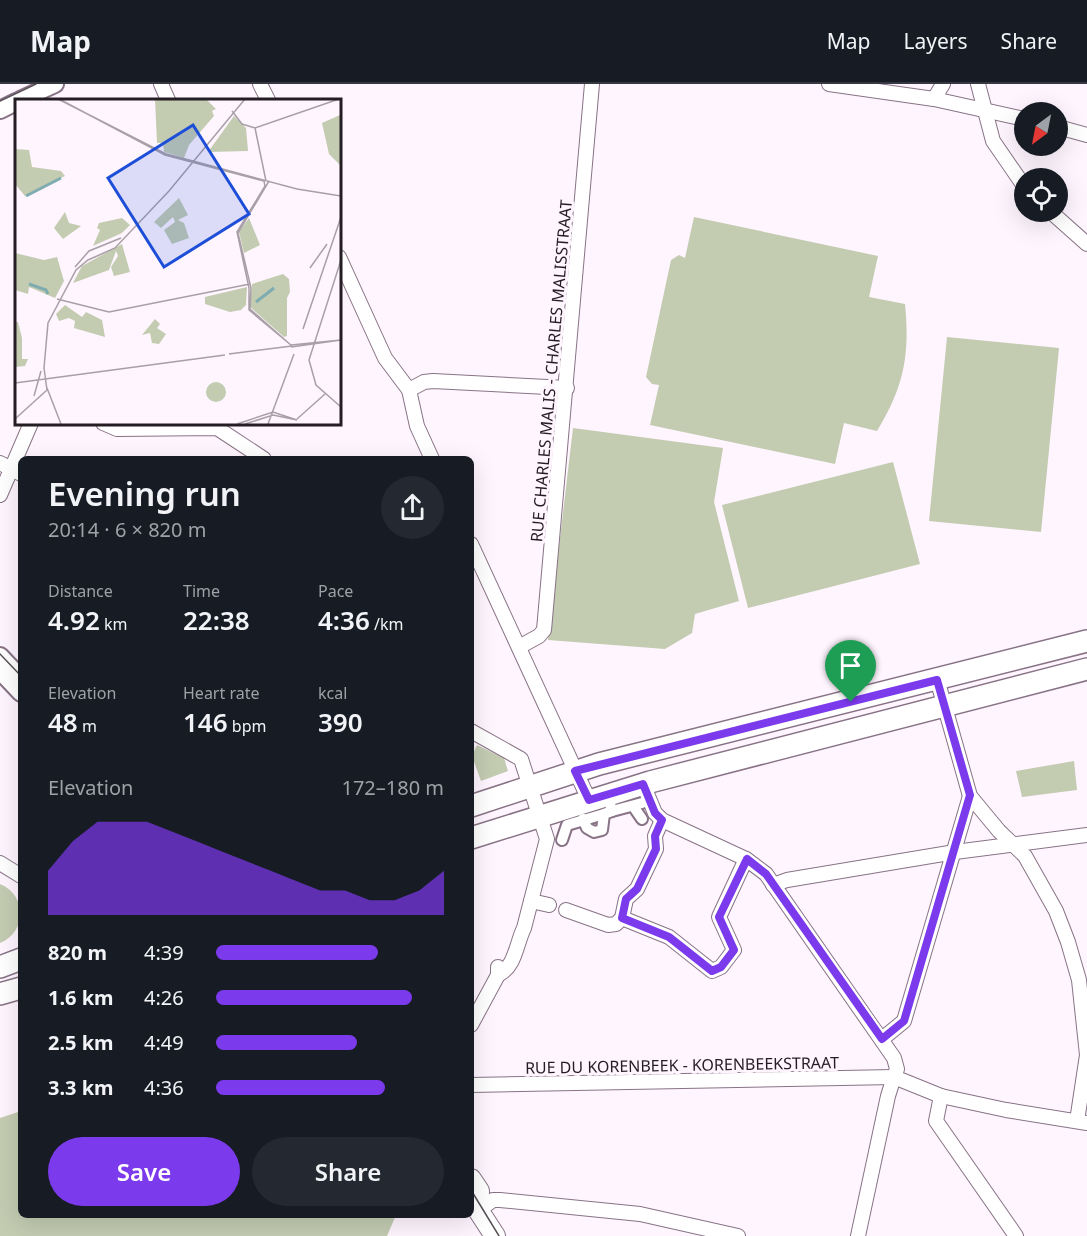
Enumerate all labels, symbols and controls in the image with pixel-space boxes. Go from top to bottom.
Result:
text: Map [30,22,91,60]
text: Map [827,27,871,55]
text: Layers [904,27,968,55]
text: Share [1001,27,1057,55]
inset map [15,99,340,424]
north arrow [1014,102,1068,156]
map controls [1014,102,1068,222]
button: locate [1014,168,1068,222]
street label: RUE CHARLES MALIS - CHARLES MALISSTRAAT [525,199,577,543]
text: Evening run [48,471,241,516]
button: share [381,476,444,539]
text: 20:14 · 6 × 820 m [48,516,206,543]
text: Distance [48,580,113,602]
text: Time [183,580,220,602]
text: Pace [318,580,353,602]
text: 4.92 [48,602,100,638]
text: 22:38 [183,602,250,638]
text: 4:36 [318,602,370,638]
text: km [100,613,127,635]
text: /km [370,613,403,635]
pin [825,640,876,702]
icon: arrive [834,649,867,682]
text: Elevation [48,682,116,704]
text: Heart rate [183,682,259,704]
text: kcal [318,682,347,704]
text: 48 [48,704,78,740]
text: 146 [183,704,228,740]
text: 390 [318,704,363,740]
text: m [78,715,97,737]
text: bpm [228,715,266,737]
text: Elevation [48,774,133,801]
text: 172–180 m [341,774,444,801]
text: 820 m [48,939,107,966]
text: 4:39 [144,939,184,966]
text: 1.6 km [48,984,114,1011]
text: 4:26 [144,984,184,1011]
text: 2.5 km [48,1029,114,1056]
text: 4:49 [144,1029,184,1056]
street label: RUE DU KORENBEEK - KORENBEEKSTRAAT [525,1051,839,1079]
text: 3.3 km [48,1074,114,1101]
text: 4:36 [144,1074,184,1101]
button: Save [48,1137,240,1206]
button: Share [252,1137,444,1206]

